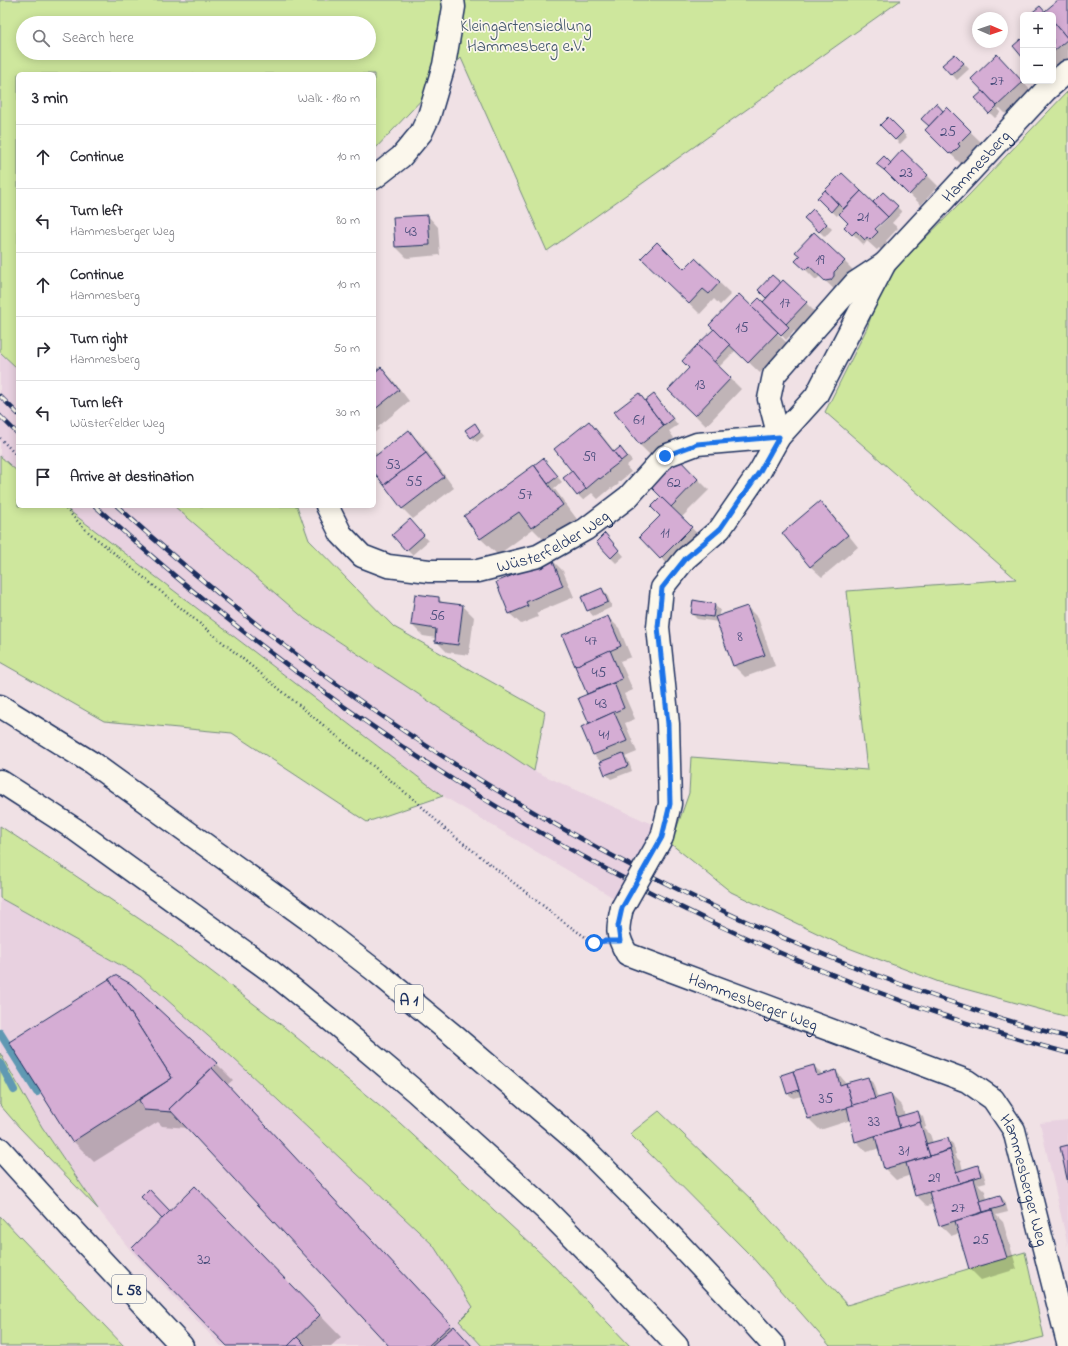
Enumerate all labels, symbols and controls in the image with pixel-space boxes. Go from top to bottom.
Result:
north arrow [972,12,1008,48]
map controls [1020,12,1056,84]
button: + [1020,12,1056,48]
park label: Kleingartensiedlung Hammesberg e.V. [460,14,592,61]
search box [16,16,376,60]
icon: search [30,27,52,49]
text: Search here [62,27,134,49]
button: − [1020,48,1056,84]
house number: 27 [990,70,1004,92]
text: 3 min [32,86,68,111]
text: Walk · 180 m [298,89,360,108]
house number: 25 [940,121,956,143]
street label: Hammesberg [936,125,1018,209]
icon: ahead [32,146,54,168]
text: Continue [70,146,124,168]
text: 10 m [337,147,360,166]
house number: 23 [899,162,913,184]
text: Turn left [70,200,123,222]
house number: 21 [857,206,869,228]
icon: left [32,210,54,232]
text: 80 m [336,211,360,230]
house number: 43 [405,221,417,243]
text: Hammesberger Weg [70,222,175,241]
house number: 19 [815,249,825,271]
text: Continue [70,264,124,286]
icon: ahead [32,274,54,296]
text: 10 m [337,275,360,294]
text: Hammesberg [70,286,140,305]
house number: 17 [780,292,790,314]
house number: 15 [735,317,749,339]
text: Turn right [70,328,128,350]
icon: right [32,338,54,360]
text: 50 m [334,339,360,358]
text: Hammesberg [70,350,140,369]
house number: 13 [695,374,705,396]
text: Turn left [70,392,123,414]
icon: left [32,402,54,424]
text: 30 m [336,403,360,422]
house number: 61 [633,409,645,431]
text: Wüsterfelder Weg [70,414,165,433]
house number: 59 [582,446,596,468]
route end [656,447,674,465]
house number: 53 [386,454,400,476]
icon: arrive [32,466,54,488]
text: Arrive at destination [70,466,194,488]
house number: 55 [405,471,423,493]
house number: 62 [667,472,682,494]
house number: 57 [518,484,532,506]
street label: Wüsterfelder Weg [494,504,616,580]
house number: 11 [660,522,670,544]
house number: 56 [429,605,445,627]
house number: 8 [737,626,743,648]
house number: 47 [585,630,597,652]
house number: 45 [592,662,607,684]
house number: 43 [595,693,607,715]
house number: 41 [599,724,610,746]
route start [585,934,603,952]
street label: Hammesberger Weg [684,967,821,1040]
road number: A 1 [395,985,423,1013]
house number: 35 [819,1088,834,1110]
street label: Hammesberger Weg [993,1109,1054,1250]
house number: 33 [868,1111,880,1133]
house number: 31 [899,1140,910,1162]
house number: 29 [928,1167,940,1189]
house number: 27 [951,1197,965,1219]
house number: 25 [973,1229,989,1251]
house number: 32 [197,1249,211,1271]
road number: L 58 [112,1275,146,1303]

